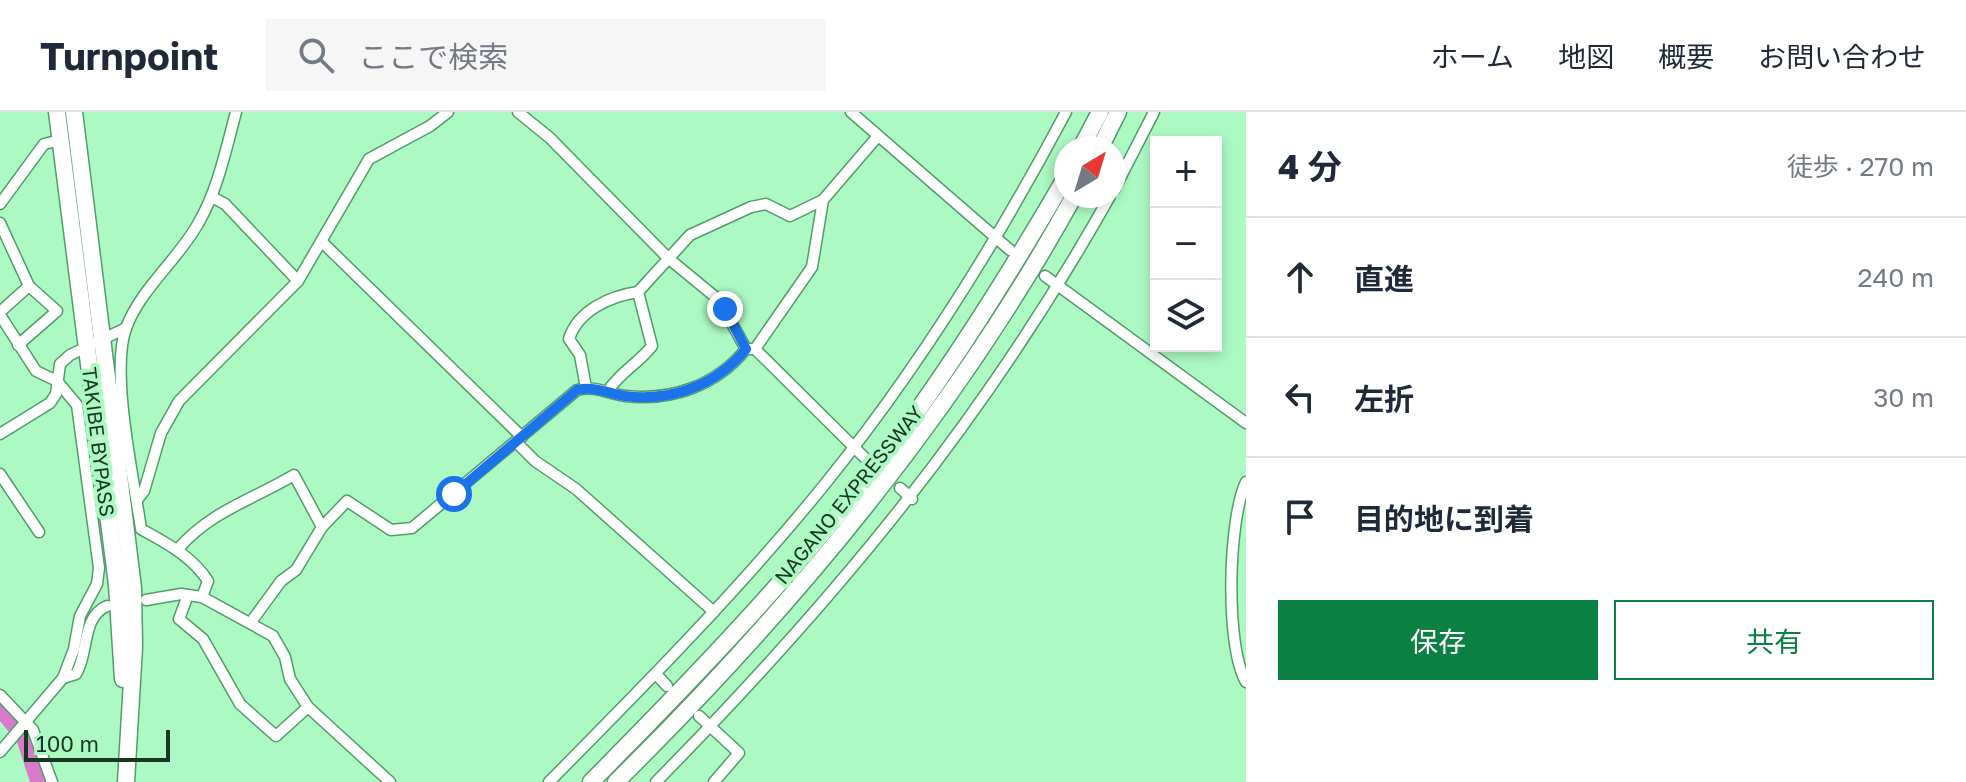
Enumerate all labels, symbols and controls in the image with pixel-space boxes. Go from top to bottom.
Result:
search box [266,19,826,91]
text: Turnpoint [40,33,218,78]
icon: search [294,33,338,77]
text: ここで検索 [358,39,508,75]
text: ホーム [1431,40,1514,73]
text: 地図 [1558,40,1614,73]
text: 概要 [1658,40,1714,73]
text: お問い合わせ [1758,40,1926,73]
north arrow [1054,136,1126,208]
map controls [1150,136,1222,352]
button: + [1150,136,1222,208]
text: 4 分 [1278,146,1342,186]
text: 徒歩 · 270 m [1787,151,1934,182]
button: − [1150,208,1222,280]
icon: ahead [1278,255,1322,299]
text: 直進 [1354,261,1414,297]
text: 240 m [1857,262,1934,293]
button: layers [1150,280,1222,352]
route end [707,291,743,327]
street label: TAKIBE BYPASS [78,366,120,518]
icon: left [1278,375,1322,419]
text: 左折 [1354,381,1414,417]
text: 30 m [1873,382,1934,413]
street label: NAGANO EXPRESSWAY [769,400,928,588]
route start [436,476,472,512]
icon: arrive [1278,495,1322,539]
text: 目的地に到着 [1354,501,1534,537]
button: 保存 [1278,600,1598,680]
button: 共有 [1614,600,1934,680]
scale bar [24,726,170,762]
text: 100 m [36,730,99,757]

